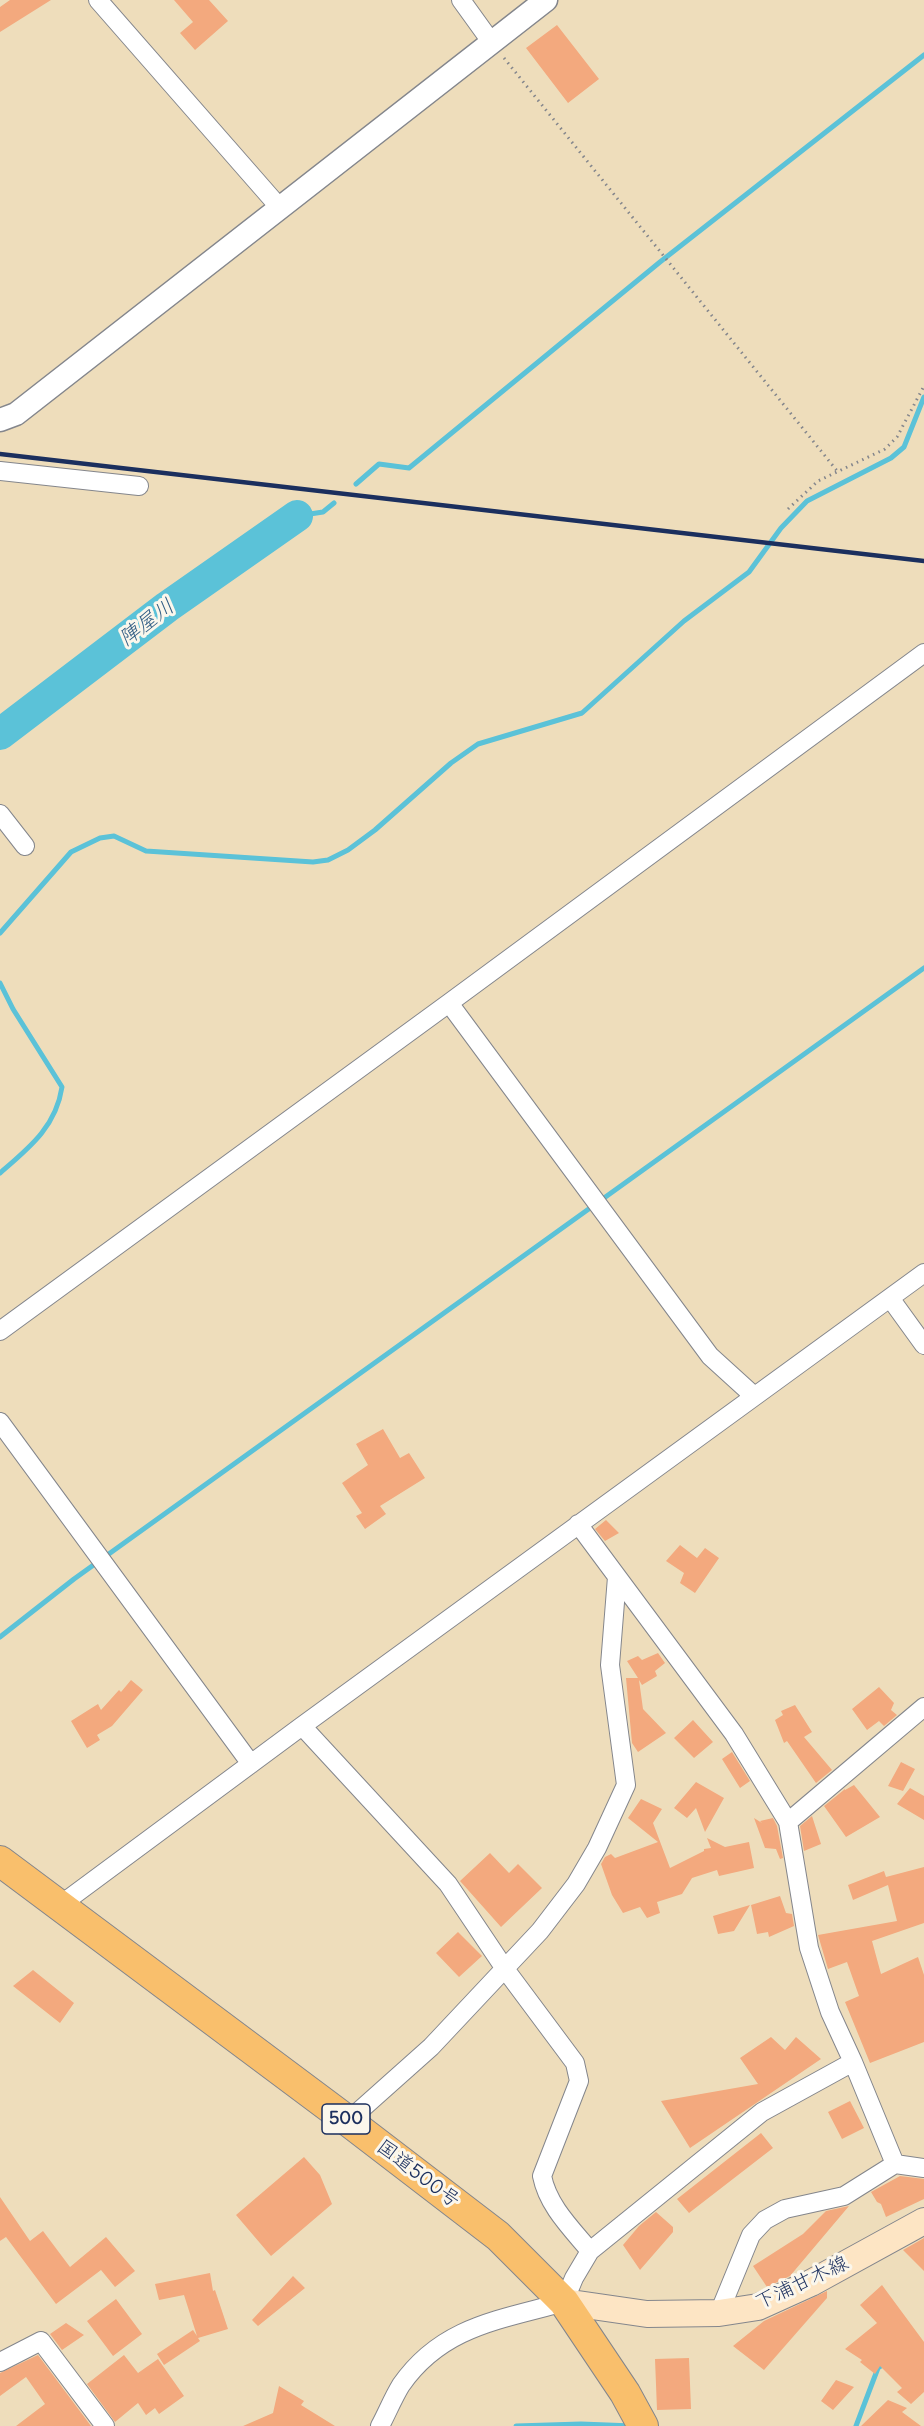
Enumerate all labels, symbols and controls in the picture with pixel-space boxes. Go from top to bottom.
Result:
water label: 陣屋川 [114,594,180,652]
road number: 500 [322,2104,370,2134]
street label: 国道500号 [372,2135,464,2213]
street label: 下浦甘木線 [752,2251,852,2315]

